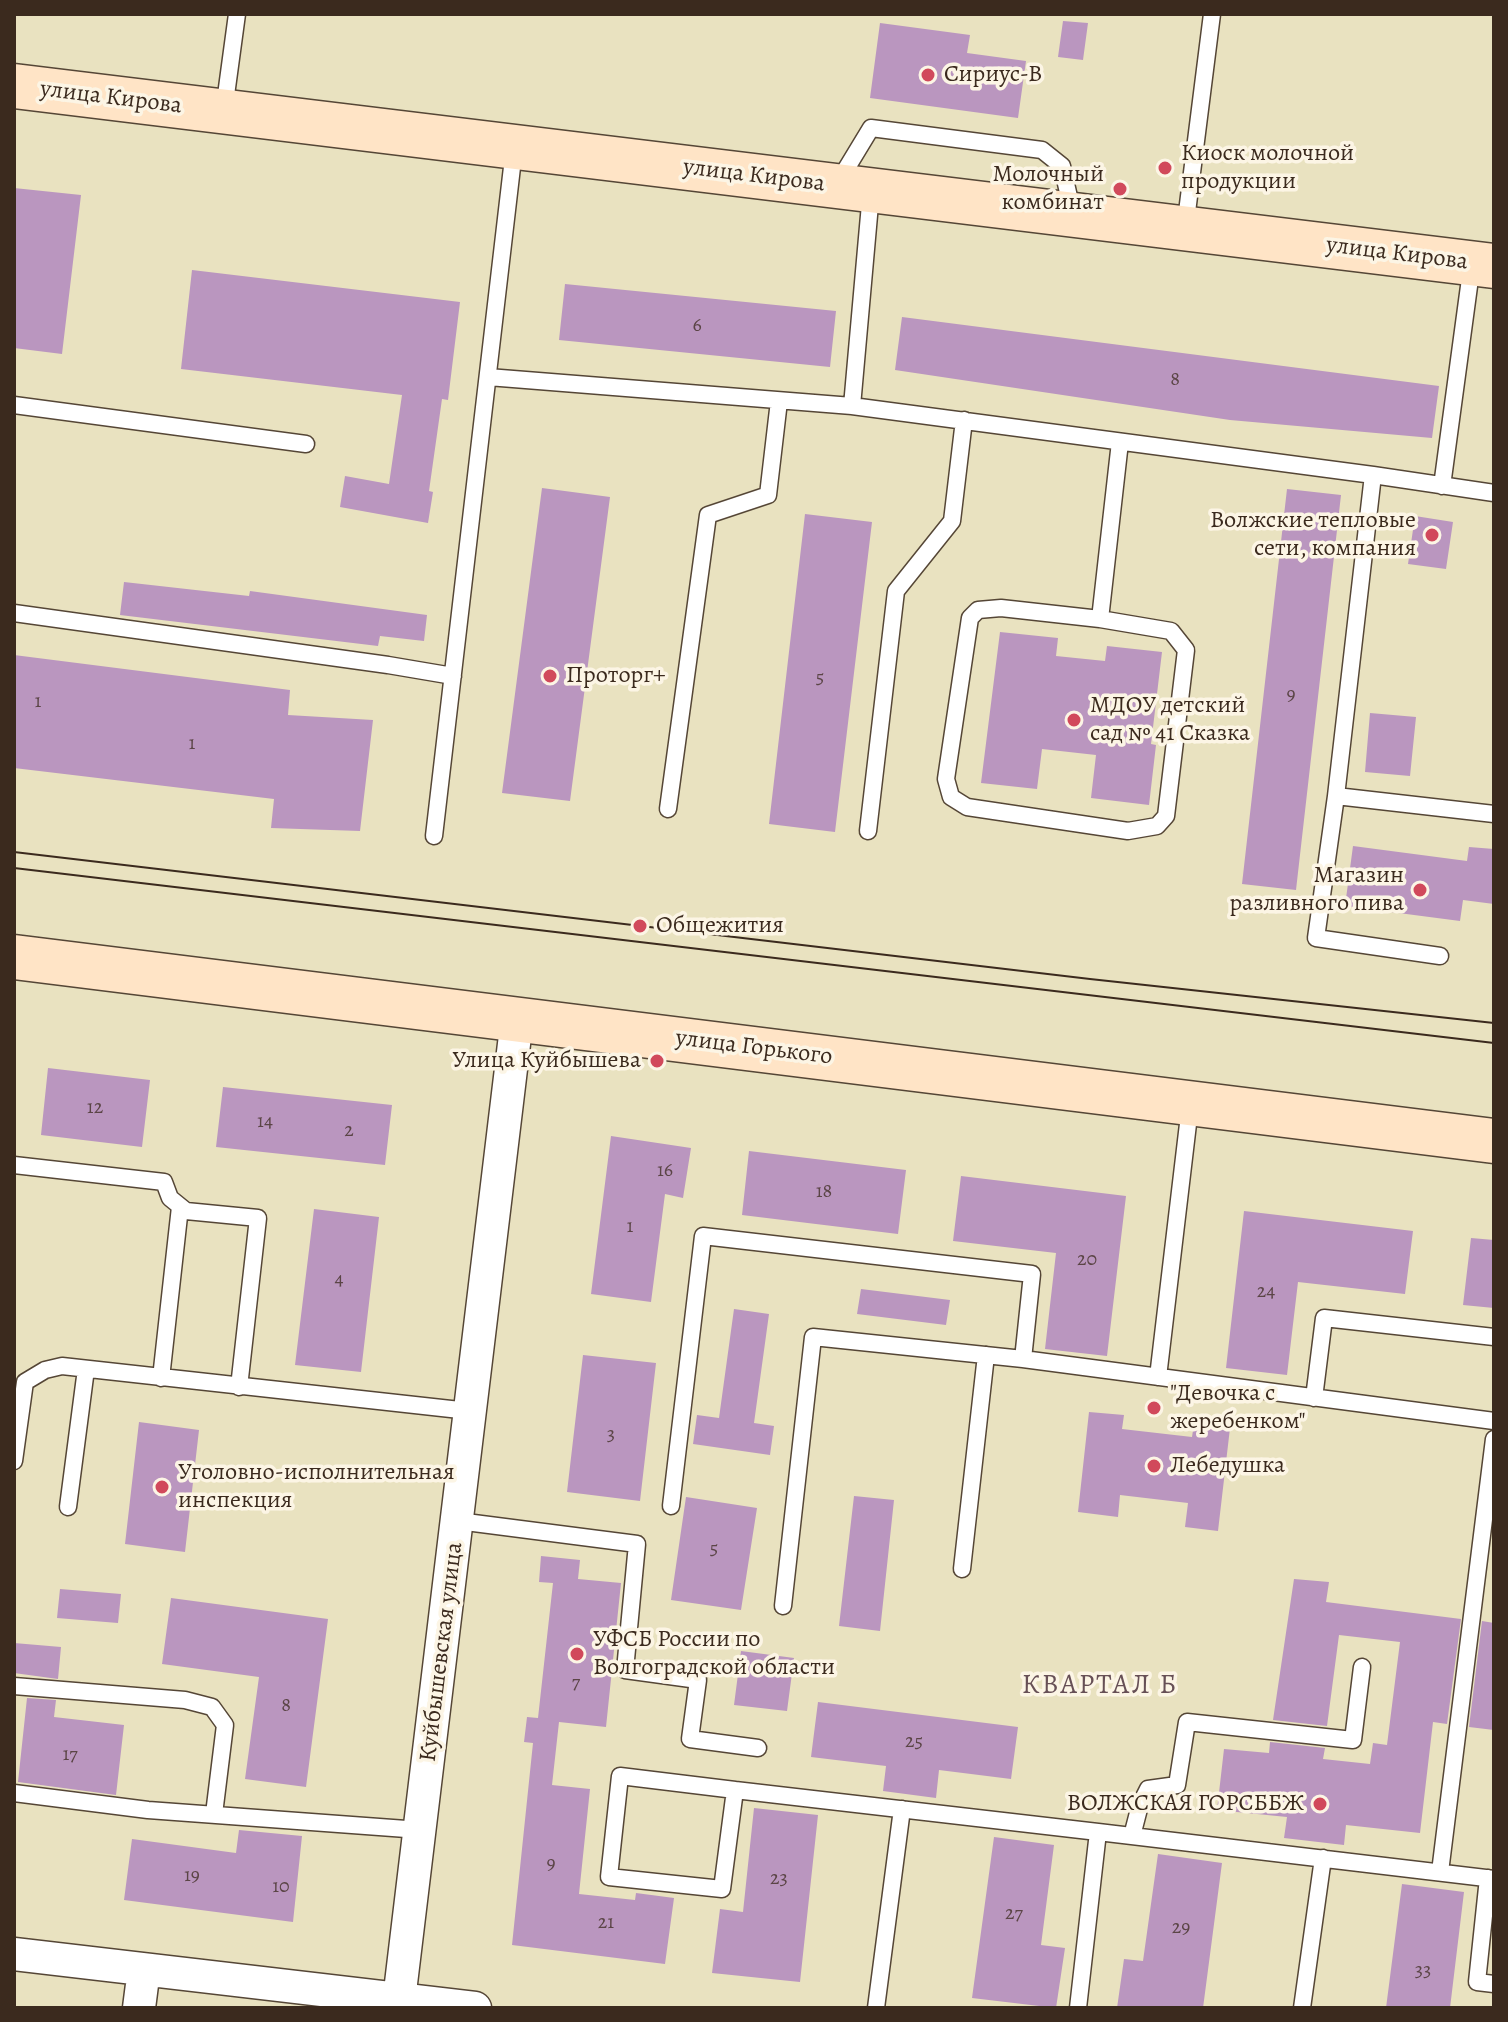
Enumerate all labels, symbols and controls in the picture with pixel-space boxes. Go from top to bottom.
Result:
place label: Сириус-В [944,61,1042,89]
marker: Сириус-В [919,66,937,84]
street label: улица Кирова [38,75,184,121]
place label: Киоск молочной продукции [1181,140,1354,196]
street label: улица Кирова [681,153,827,199]
marker: Киоск молочной продукции [1156,159,1174,177]
place label: Молочный комбинат [992,161,1104,217]
marker: Молочный комбинат [1111,180,1129,198]
street label: улица Кирова [1324,231,1470,277]
house number: 6 [692,314,702,338]
house number: 8 [1170,368,1180,392]
place label: Волжские тепловые сети, компания [1210,507,1416,563]
marker: Волжские тепловые сети, компания [1423,526,1441,544]
place label: Проторг+ [566,662,665,690]
house number: 5 [816,666,824,690]
marker: Проторг+ [541,667,559,685]
house number: 9 [1286,683,1296,707]
house number: 1 [35,690,41,714]
place label: МДОУ детский сад № 41 Сказка [1090,692,1250,748]
marker: МДОУ детский сад № 41 Сказка [1065,711,1083,729]
house number: 1 [189,732,195,756]
place label: Магазин разливного пива [1229,862,1404,918]
marker: Магазин разливного пива [1411,881,1429,899]
place label: Общежития [656,912,784,940]
marker: Общежития [631,917,649,935]
street label: улица Горького [674,1024,834,1072]
place label: Улица Куйбышева [452,1047,641,1075]
marker: Улица Куйбышева [648,1052,666,1070]
house number: 12 [87,1096,103,1120]
house number: 14 [257,1110,273,1134]
house number: 2 [344,1119,354,1143]
house number: 16 [657,1159,673,1183]
house number: 18 [816,1180,832,1204]
house number: 1 [627,1215,633,1239]
house number: 20 [1077,1248,1097,1272]
house number: 4 [334,1268,344,1292]
house number: 24 [1257,1280,1275,1304]
place label: "Девочка с жеребенком" [1170,1380,1306,1436]
marker: "Девочка с жеребенком" [1145,1399,1163,1417]
house number: 3 [607,1423,615,1447]
place label: Лебедушка [1170,1452,1285,1480]
marker: Лебедушка [1145,1457,1163,1475]
place label: Уголовно-исполнительная инспекция [178,1459,455,1515]
marker: Уголовно-исполнительная инспекция [153,1478,171,1496]
house number: 5 [710,1537,718,1561]
street label: Куйбышевская улица [414,1540,470,1764]
place label: УФСБ России по Волгоградской области [593,1626,835,1682]
marker: УФСБ России по Волгоградской области [568,1645,586,1663]
district label: КВАРТАЛ Б [1022,1669,1178,1703]
house number: 7 [572,1671,580,1695]
house number: 8 [281,1694,291,1718]
house number: 25 [905,1730,923,1754]
house number: 17 [62,1743,78,1767]
place label: ВОЛЖСКАЯ ГОРСББЖ [1067,1790,1304,1818]
marker: ВОЛЖСКАЯ ГОРСББЖ [1311,1795,1329,1813]
house number: 9 [546,1852,556,1876]
house number: 19 [184,1864,200,1888]
house number: 23 [770,1867,788,1891]
house number: 10 [272,1875,290,1899]
house number: 27 [1005,1902,1023,1926]
house number: 21 [598,1911,614,1935]
house number: 29 [1172,1916,1190,1940]
house number: 33 [1415,1959,1431,1983]

